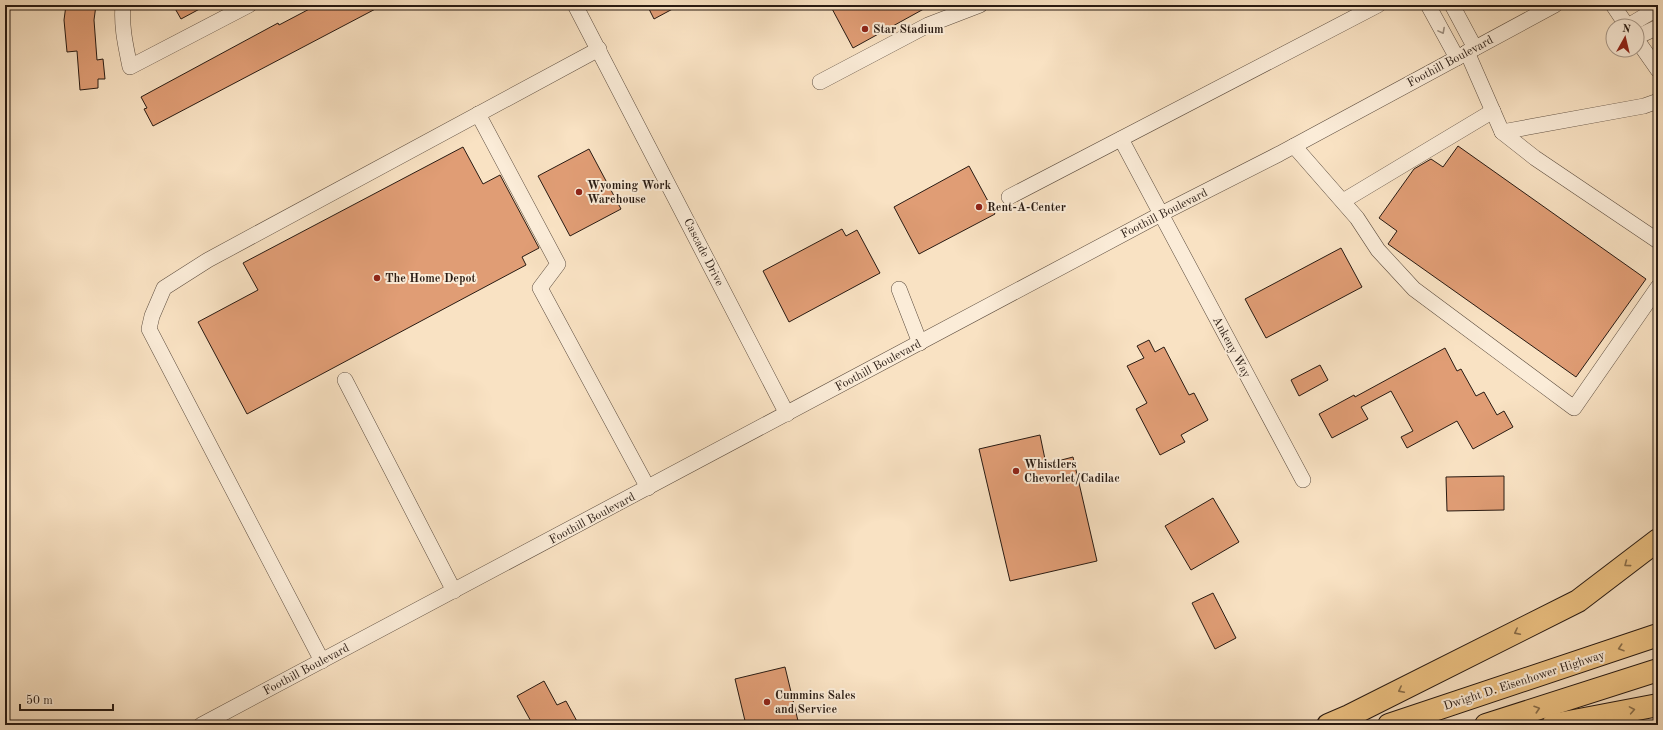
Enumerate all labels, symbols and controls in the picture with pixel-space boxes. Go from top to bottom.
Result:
north arrow [1605,18,1645,58]
marker: Star Stadium [860,24,870,34]
place label: Star Stadium [873,24,944,36]
text: N [1621,24,1632,36]
one-way arrow [1438,27,1445,35]
street label: Foothill Boulevard [1406,34,1495,90]
place label: Wyoming Work Warehouse [587,180,672,206]
marker: Wyoming Work Warehouse [574,187,584,197]
street label: Foothill Boulevard [1119,187,1210,241]
marker: Rent-A-Center [974,202,984,212]
place label: Rent-A-Center [987,202,1066,214]
street label: Cascade Drive [681,217,726,289]
marker: The Home Depot [372,273,382,283]
place label: The Home Depot [385,273,477,285]
street label: Ankeny Way [1210,315,1253,381]
street label: Foothill Boulevard [834,338,923,394]
place label: Whistlers Chevorlet/Cadilac [1024,459,1120,485]
marker: Whistlers Chevorlet/Cadilac [1011,466,1021,476]
street label: Foothill Boulevard [548,491,637,547]
one-way arrow [1624,559,1631,567]
one-way arrow [1514,627,1521,635]
street label: Foothill Boulevard [262,642,351,698]
one-way arrow [1618,643,1625,652]
street label: Dwight D. Eisenhower Highway [1442,649,1607,713]
scale bar [20,686,113,712]
one-way arrow [1397,686,1405,693]
place label: Cummins Sales and Service [775,690,856,716]
text: 50 m [26,694,53,707]
marker: Cummins Sales and Service [762,697,772,707]
one-way arrow [1533,705,1540,714]
one-way arrow [1629,706,1635,714]

